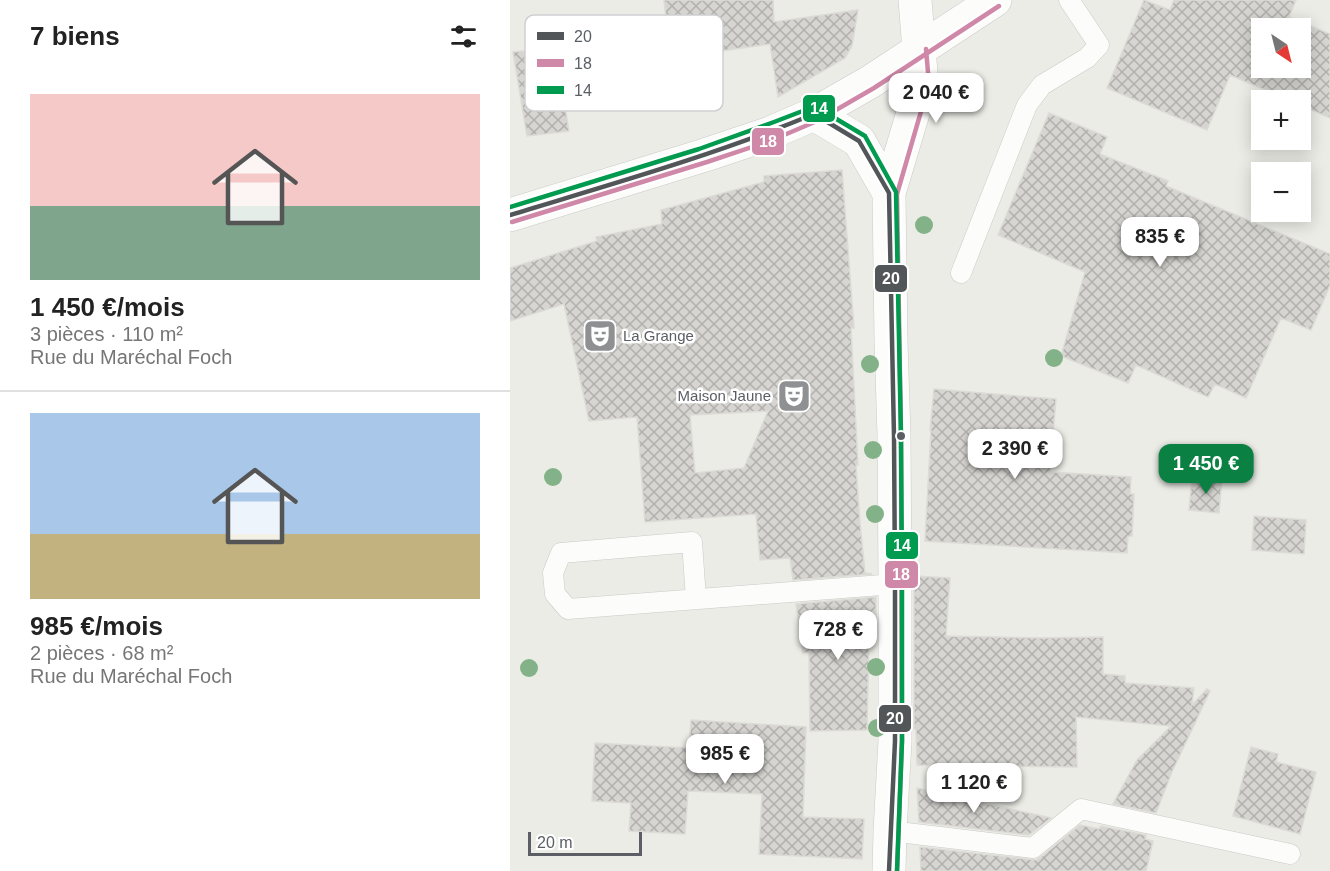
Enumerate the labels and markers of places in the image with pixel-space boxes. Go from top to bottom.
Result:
pin: 2 040 € [881,73,991,124]
pin: 835 € [1118,217,1202,268]
theatre icon: La Grange [582,318,618,354]
place label: La Grange [623,327,694,344]
theatre icon: Maison Jaune [776,378,812,414]
place label: Maison Jaune [678,387,771,404]
pin: 2 390 € [960,429,1070,480]
unlabelled marker [895,430,907,442]
pin: 1 450 € [1151,444,1261,495]
pin: 728 € [796,610,880,661]
pin: 985 € [683,734,767,785]
pin: 1 120 € [919,763,1029,814]

